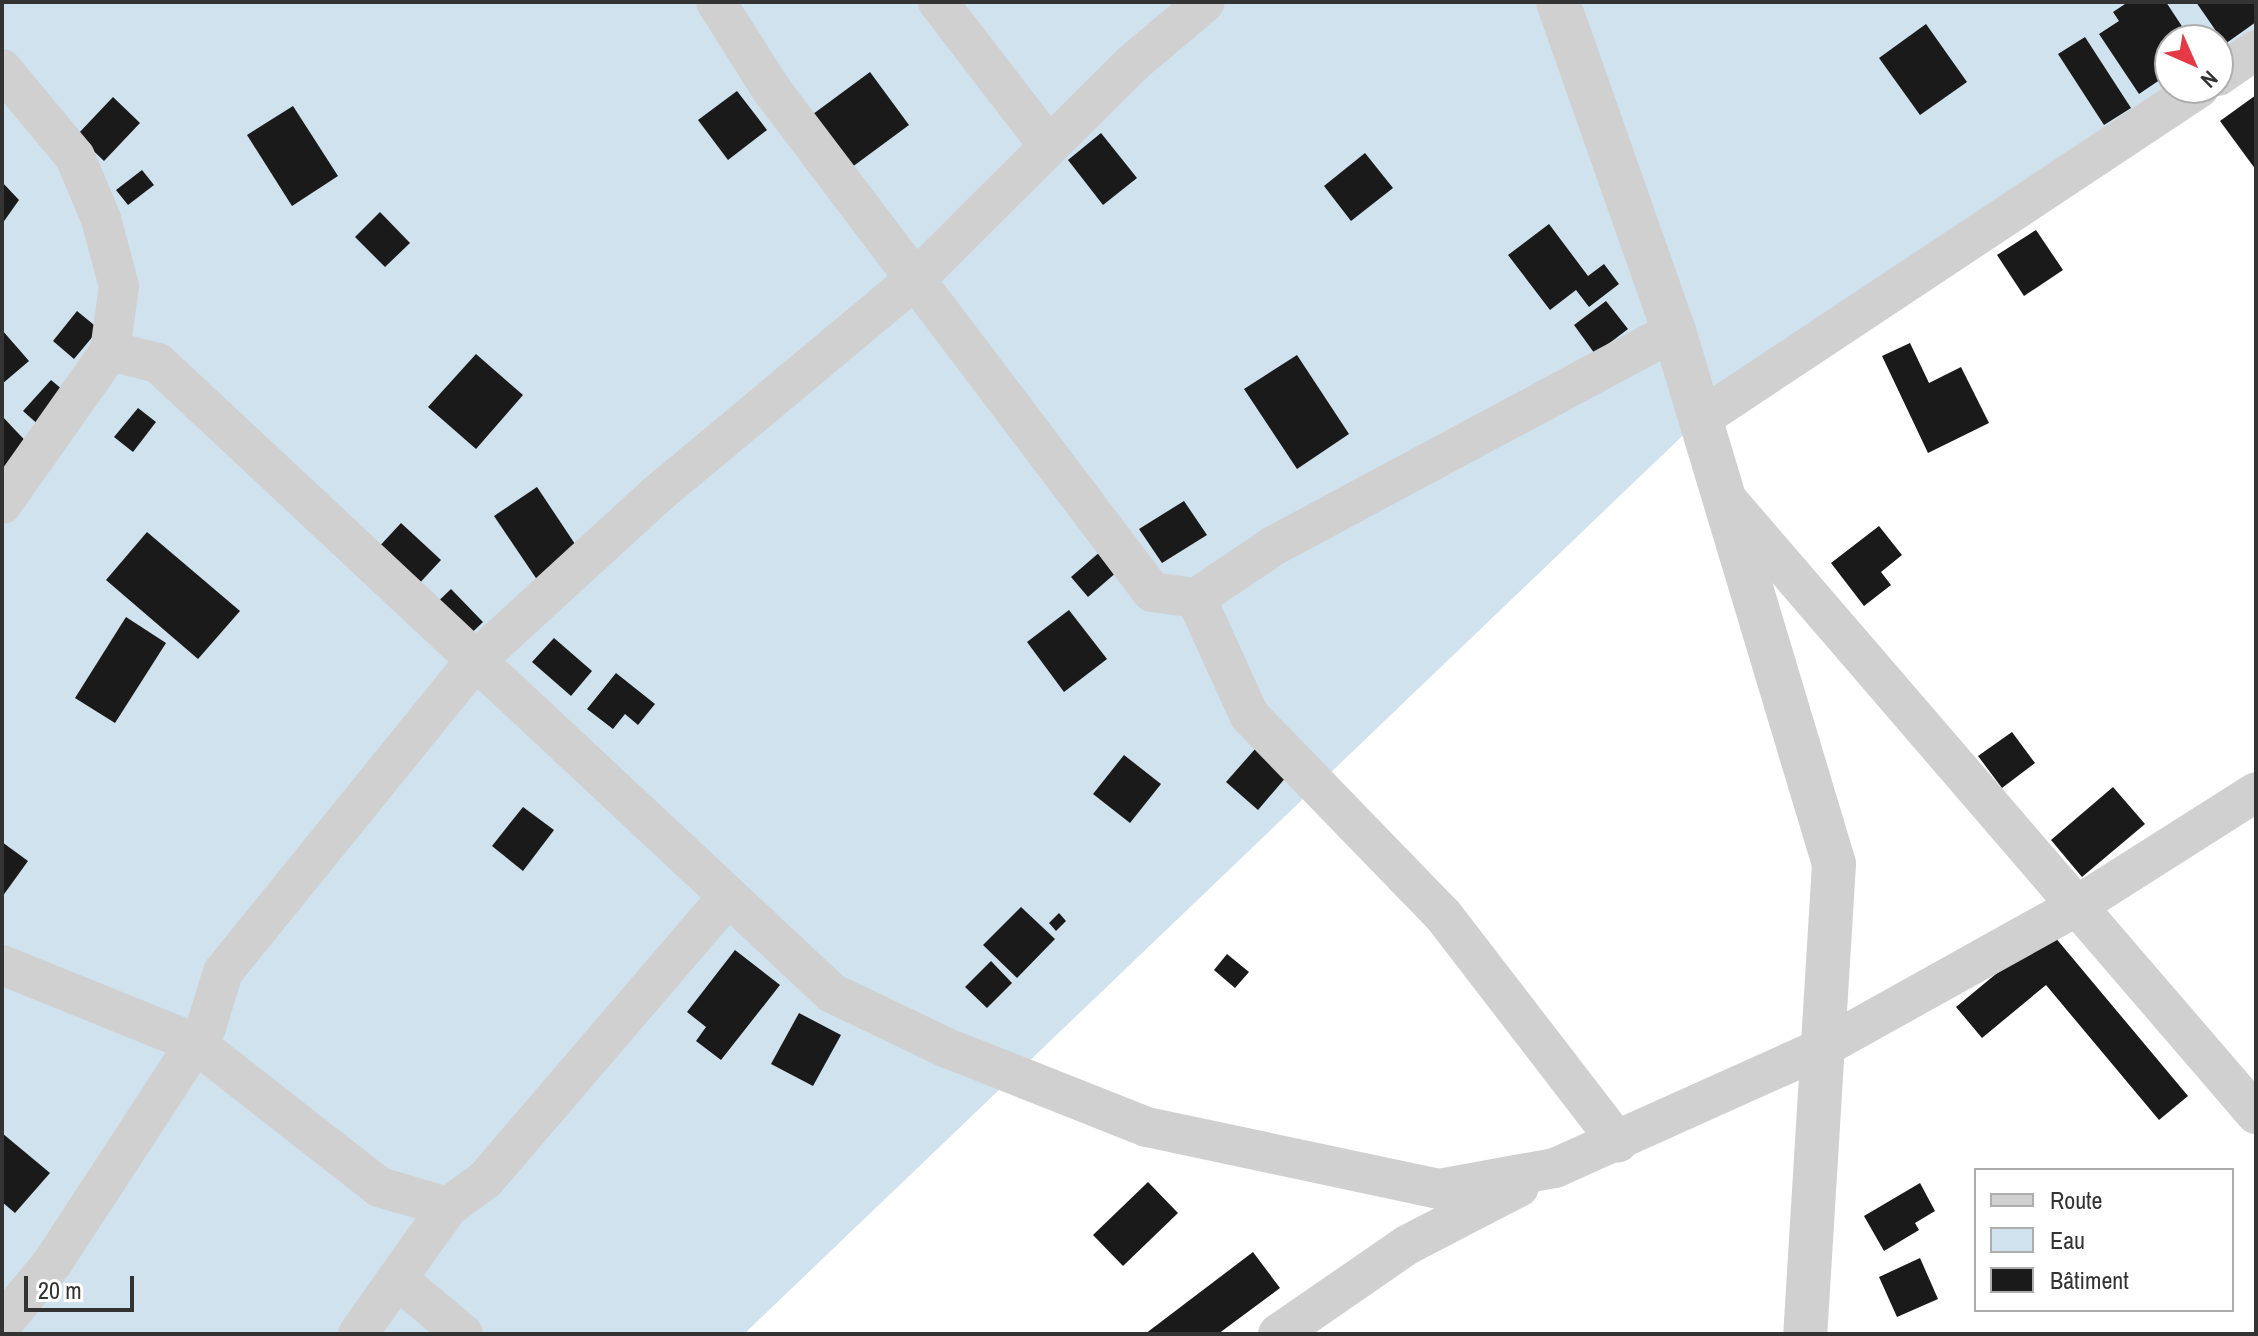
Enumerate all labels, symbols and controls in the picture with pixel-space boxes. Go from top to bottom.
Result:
north arrow [2154,24,2234,104]
text: N [2194,64,2225,95]
legend [1974,1168,2234,1312]
text: Route [2050,1184,2103,1216]
text: Eau [2050,1224,2085,1256]
scale bar [28,1260,138,1310]
text: Bâtiment [2050,1264,2129,1296]
text: 20 m [38,1274,82,1306]

